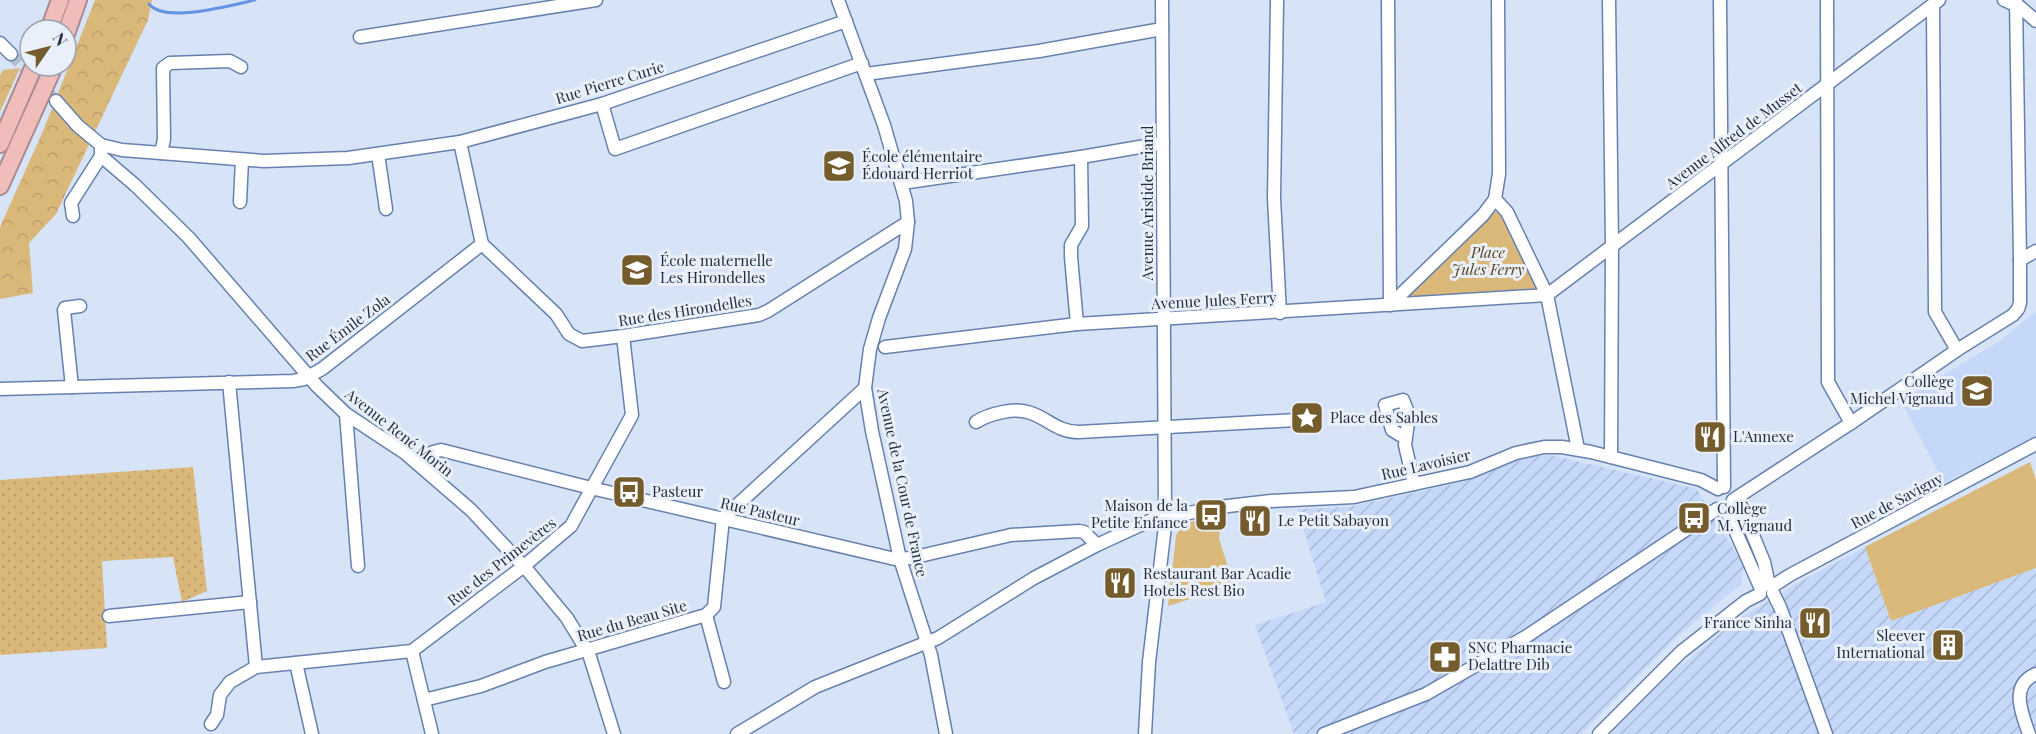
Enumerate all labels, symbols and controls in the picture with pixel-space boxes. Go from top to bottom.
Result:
north arrow [18,18,78,78]
text: N [49,28,73,50]
street label: Rue Pierre Curie [553,56,666,108]
street label: Avenue Alfred de Musset [1660,77,1806,194]
street label: Avenue Aristide Briand [1137,125,1157,282]
place label: École élémentaire Édouard Herriot [862,146,982,183]
school or university icon: École élémentaire Édouard Herriot [821,148,857,184]
park label: Place Jules Ferry [1452,242,1524,279]
place label: École maternelle Les Hirondelles [660,250,773,287]
school or university icon: École maternelle Les Hirondelles [619,252,655,288]
street label: Avenue Jules Ferry [1150,287,1278,313]
street label: Rue Émile Zola [301,289,394,366]
street label: Rue des Hirondelles [617,290,753,330]
place label: Collège Michel Vignaud [1850,371,1954,408]
school or university icon: Collège Michel Vignaud [1959,373,1995,409]
street label: Avenue René Morin [341,383,458,481]
street label: Avenue de la Cour de France [873,386,933,579]
place icon: Place des Sables [1289,400,1325,436]
place label: Place des Sables [1330,407,1438,427]
restaurant icon: L'Annexe [1692,419,1728,455]
place label: L'Annexe [1733,426,1794,446]
street label: Rue Lavoisier [1379,444,1473,484]
street label: Rue de Savigny [1847,467,1946,533]
bus stop icon: Pasteur [611,474,647,510]
place label: Pasteur [652,481,703,501]
street label: Rue Pasteur [719,492,802,530]
place label: Maison de la Petite Enfance [1091,495,1189,532]
bus stop icon: Maison de la Petite Enfance [1193,497,1229,533]
place label: Collège M. Vignaud [1717,498,1793,535]
bus stop icon: Collège M. Vignaud [1676,500,1712,536]
restaurant icon: Le Petit Sabayon [1237,503,1273,539]
place label: Le Petit Sabayon [1278,510,1389,530]
street label: Rue des Primevères [443,512,560,610]
place label: Restaurant Bar Acadie Hotels Rest Bio [1143,563,1292,600]
restaurant icon: Restaurant Bar Acadie Hotels Rest Bio [1102,565,1138,601]
street label: Rue du Beau Site [575,595,689,645]
restaurant icon: France Sinha [1797,605,1833,641]
place label: France Sinha [1704,612,1793,632]
place label: Sleever International [1836,625,1925,662]
building icon: Sleever International [1930,627,1966,663]
place label: SNC Pharmacie Delattre Dib [1468,637,1572,674]
pharmacy icon: SNC Pharmacie Delattre Dib [1427,639,1463,675]

